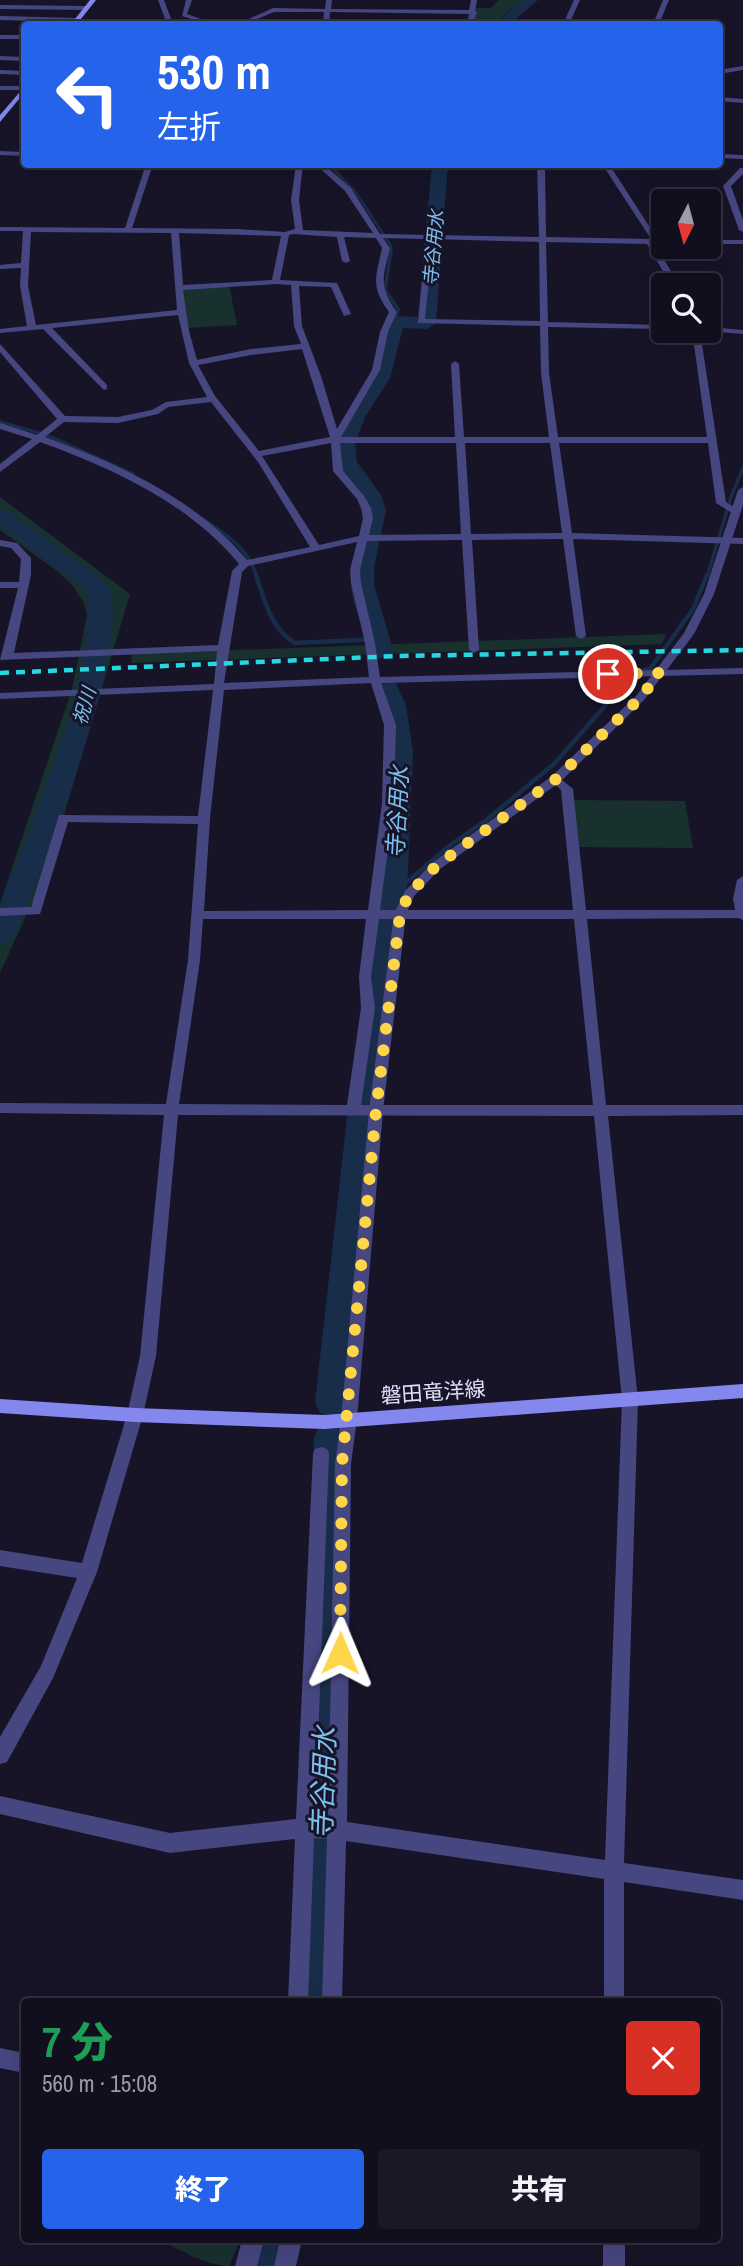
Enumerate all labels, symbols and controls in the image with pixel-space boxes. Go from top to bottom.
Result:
text: 530 m [157,38,271,104]
icon: left [42,49,133,140]
text: 左折 [157,105,221,148]
north arrow [651,189,721,259]
map controls [651,189,721,343]
water label: 寺谷用水 [417,207,449,287]
button: search [651,273,721,343]
pin [578,644,638,704]
icon: arrive [589,655,627,693]
water label: 祝川 [66,682,102,728]
water label: 寺谷用水 [379,762,415,859]
street label: 磐田竜洋線 [380,1374,486,1410]
position arrow [303,1616,377,1690]
water label: 寺谷用水 [302,1723,344,1840]
text: 7 分 [42,2014,113,2070]
button: close [626,2021,700,2095]
text: 560 m · 15:08 [42,2068,157,2099]
button: 終了 [42,2149,364,2229]
button: 共有 [378,2149,700,2229]

